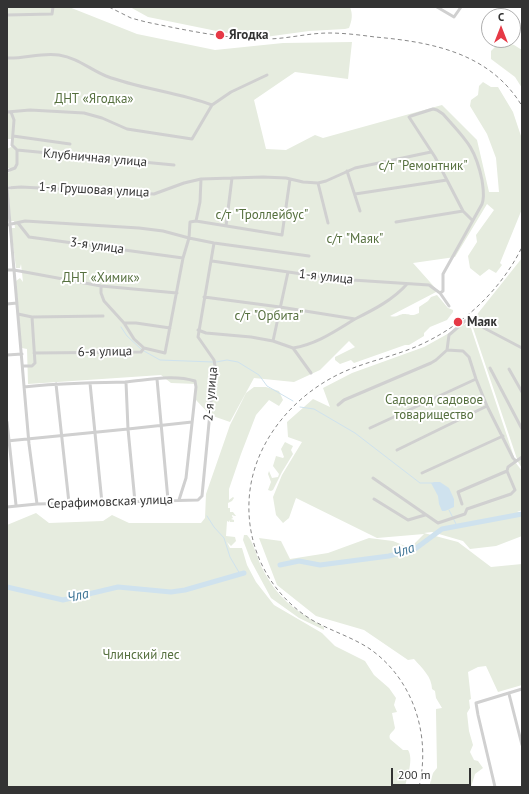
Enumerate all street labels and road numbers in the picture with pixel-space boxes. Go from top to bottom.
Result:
street label: Клубничная улица [42,146,148,170]
street label: 1-я Грушовая улица [38,179,150,201]
street label: 3-я улица [69,234,125,258]
street label: 1-я улица [298,266,354,288]
street label: 6-я улица [78,344,132,360]
street label: 2-я улица [201,366,221,422]
street label: Серафимовская улица [47,492,173,512]

